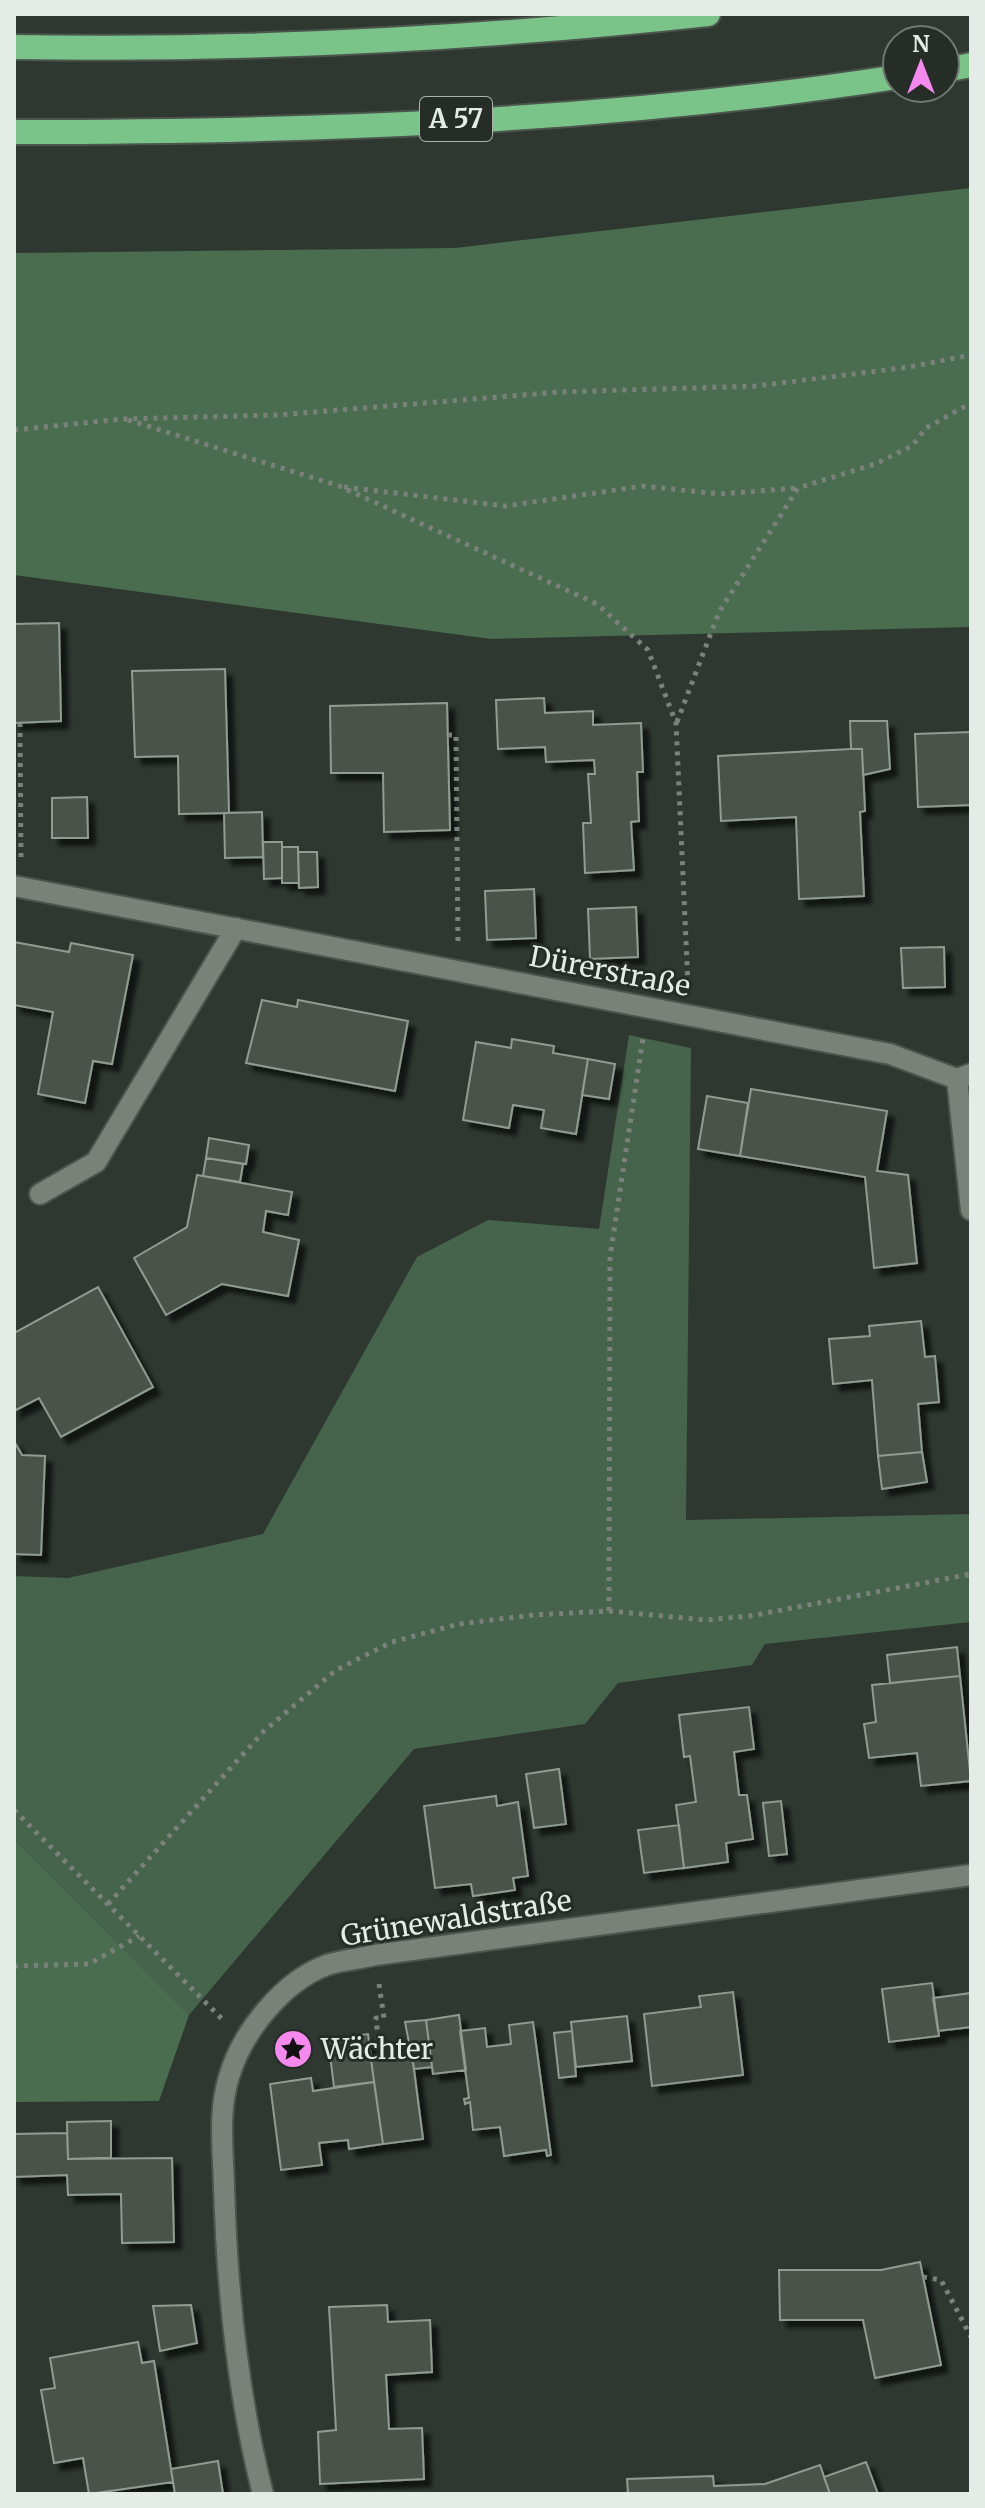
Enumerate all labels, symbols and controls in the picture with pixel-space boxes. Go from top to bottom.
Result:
north arrow [881,24,961,104]
text: N [912,30,930,58]
road number: A 57 [420,97,492,141]
street label: Dürerstraße [527,938,693,1004]
street label: Grünewaldstraße [338,1882,574,1954]
place icon: Wächter [272,2028,314,2070]
place label: Wächter [320,2031,433,2067]

